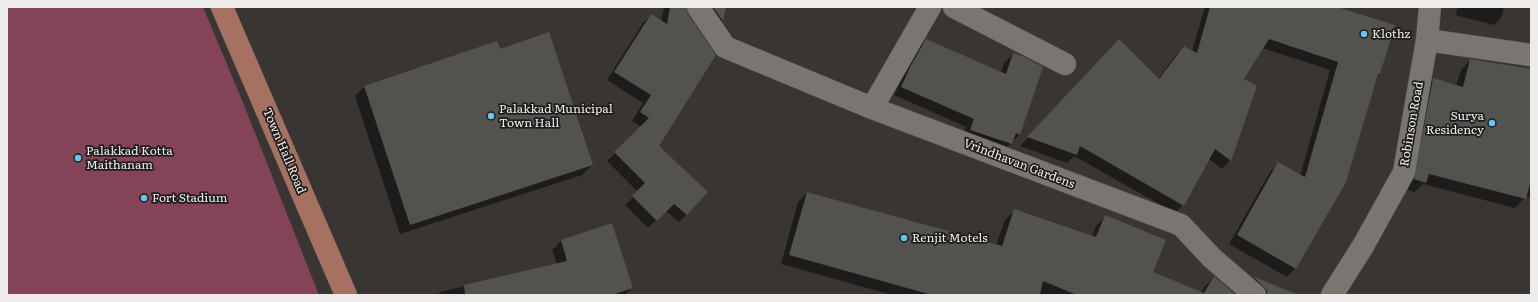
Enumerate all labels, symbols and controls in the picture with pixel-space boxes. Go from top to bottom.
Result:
place label: Klothz [1372,27,1410,41]
marker: Klothz [1359,29,1369,39]
street label: Robinson Road [1397,80,1427,168]
place label: Palakkad Municipal Town Hall [499,102,613,130]
street label: Town Hall Road [259,106,309,196]
place label: Surya Residency [1426,109,1484,137]
marker: Palakkad Municipal Town Hall [486,111,496,121]
marker: Surya Residency [1487,118,1497,128]
street label: Vrindhavan Gardens [961,136,1077,192]
place label: Palakkad Kotta Maithanam [86,144,173,172]
marker: Palakkad Kotta Maithanam [73,153,83,163]
place label: Fort Stadium [152,191,228,205]
marker: Fort Stadium [139,193,149,203]
place label: Renjit Motels [912,231,988,245]
marker: Renjit Motels [899,233,909,243]

